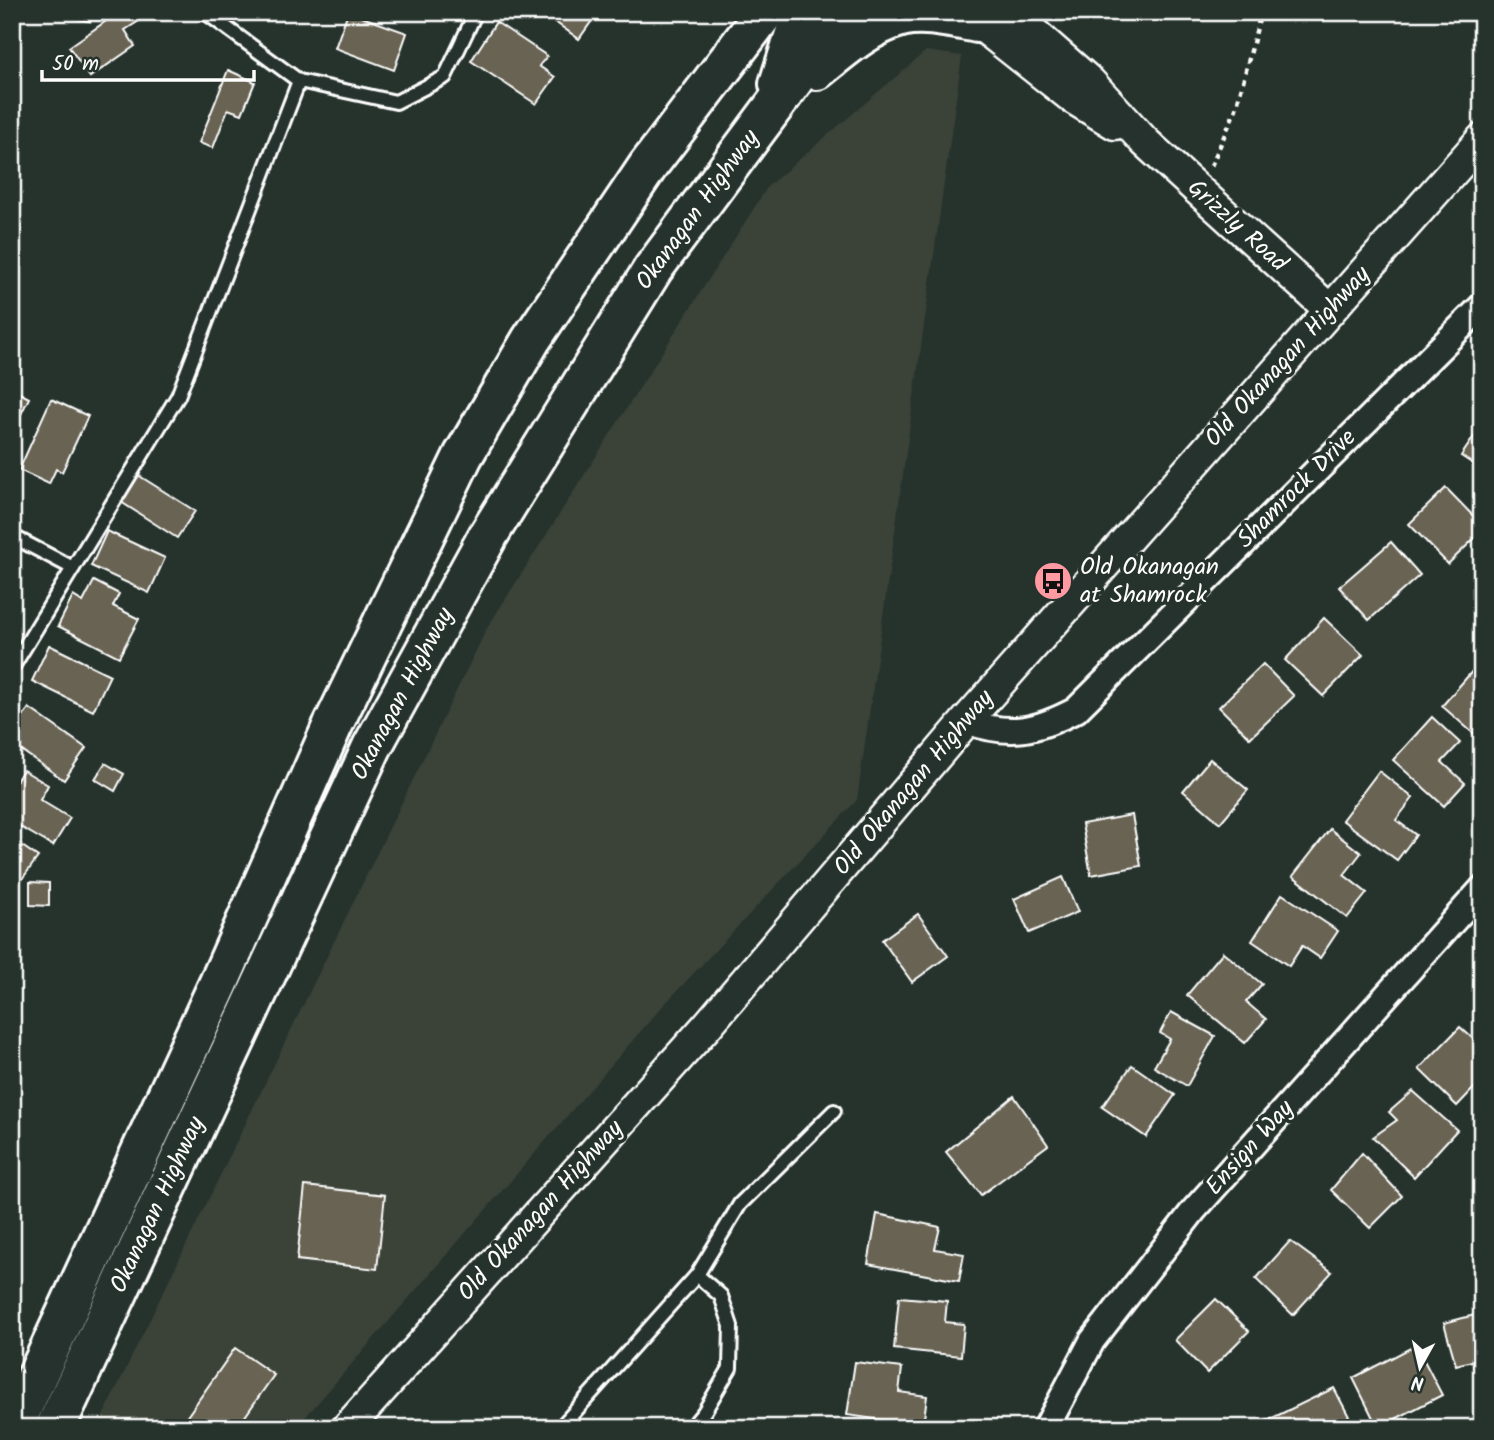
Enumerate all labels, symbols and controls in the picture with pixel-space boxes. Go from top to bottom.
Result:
scale bar [42,38,254,82]
text: 50 m [52,48,99,81]
street label: Okanagan Highway [626,121,770,299]
street label: Grizzly Road [1178,170,1297,283]
street label: Old Okanagan Highway [1195,257,1381,457]
street label: Shamrock Drive [1228,420,1366,558]
place label: Old Okanagan at Shamrock [1080,548,1219,615]
bus stop icon: Old Okanagan at Shamrock [1032,560,1074,602]
street label: Okanagan Highway [341,600,465,788]
street label: Old Okanagan Highway [824,681,1004,885]
street label: Ensign Way [1196,1091,1304,1205]
street label: Okanagan Highway [100,1110,216,1300]
street label: Old Okanagan Highway [448,1111,634,1311]
north arrow [1386,1332,1456,1402]
text: N [1410,1366,1426,1398]

